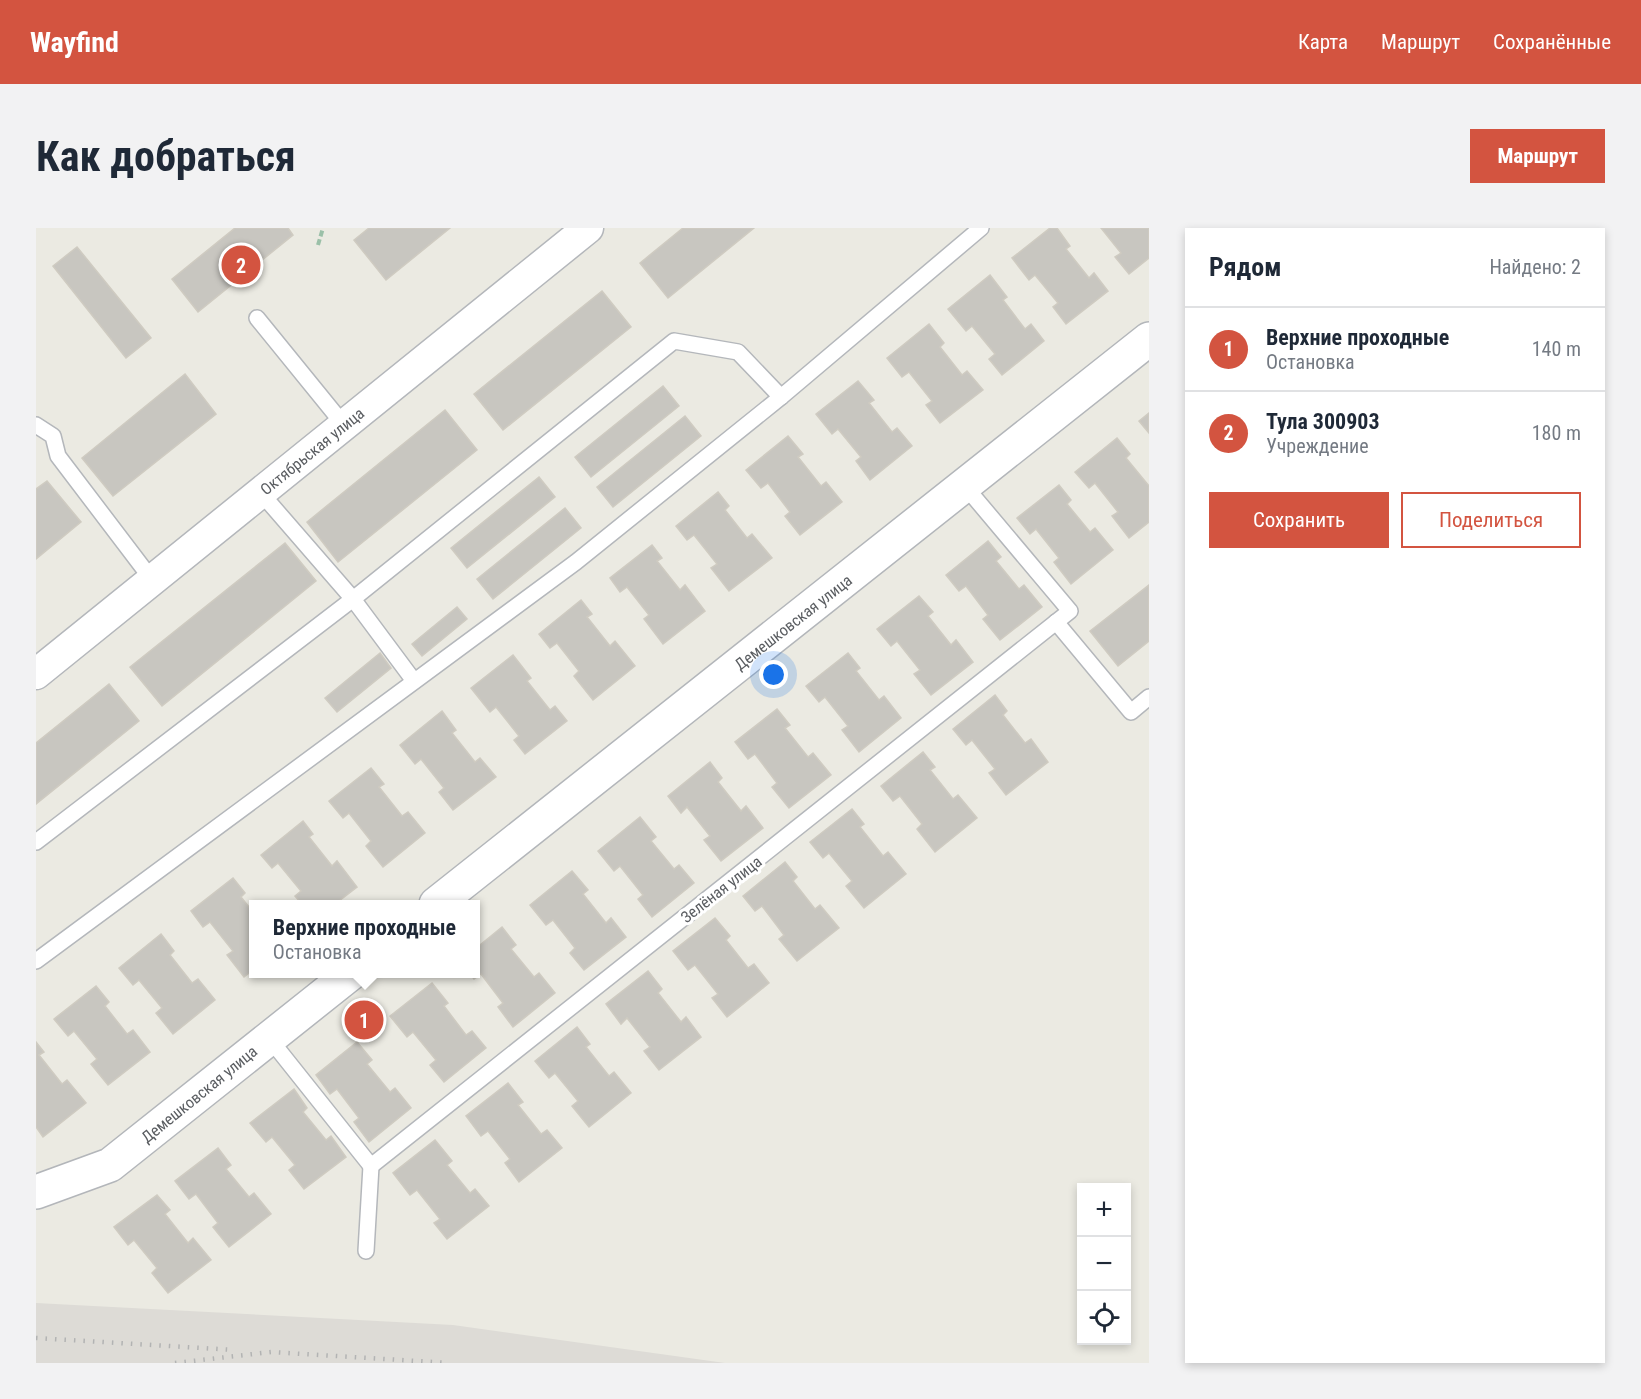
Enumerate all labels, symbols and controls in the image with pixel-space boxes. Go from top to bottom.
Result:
text: Wayfind [30,26,119,59]
text: Карта [1298,30,1348,54]
text: Маршрут [1381,30,1460,54]
text: Сохранённые [1493,30,1611,54]
button: Маршрут [1470,129,1605,183]
text: Как добраться [36,132,296,181]
pin: 2 [222,243,260,288]
text: Рядом [1209,252,1281,282]
text: Найдено: 2 [1489,255,1581,279]
text: Верхние проходные [1266,325,1449,350]
text: 1 [1223,337,1234,361]
text: 140 m [1532,337,1581,361]
text: Остановка [1266,350,1355,374]
street label: Октябрьская улица [257,404,368,499]
text: Тула 300903 [1266,409,1380,434]
text: 2 [1223,421,1234,445]
text: 180 m [1532,421,1581,445]
text: Учреждение [1266,434,1369,458]
button: Сохранить [1209,492,1389,548]
button: Поделиться [1401,492,1581,548]
street label: Демешковская улица [731,571,856,674]
your location [759,660,788,689]
street label: Зелёная улица [677,852,766,927]
popup [249,900,480,978]
text: Верхние проходные [273,915,456,940]
text: Остановка [273,940,362,964]
pin: 1 [344,998,384,1042]
street label: Демешковская улица [138,1042,261,1147]
map controls [1077,1183,1131,1345]
button: + [1077,1183,1131,1237]
button: − [1077,1237,1131,1291]
button: locate [1077,1291,1131,1345]

